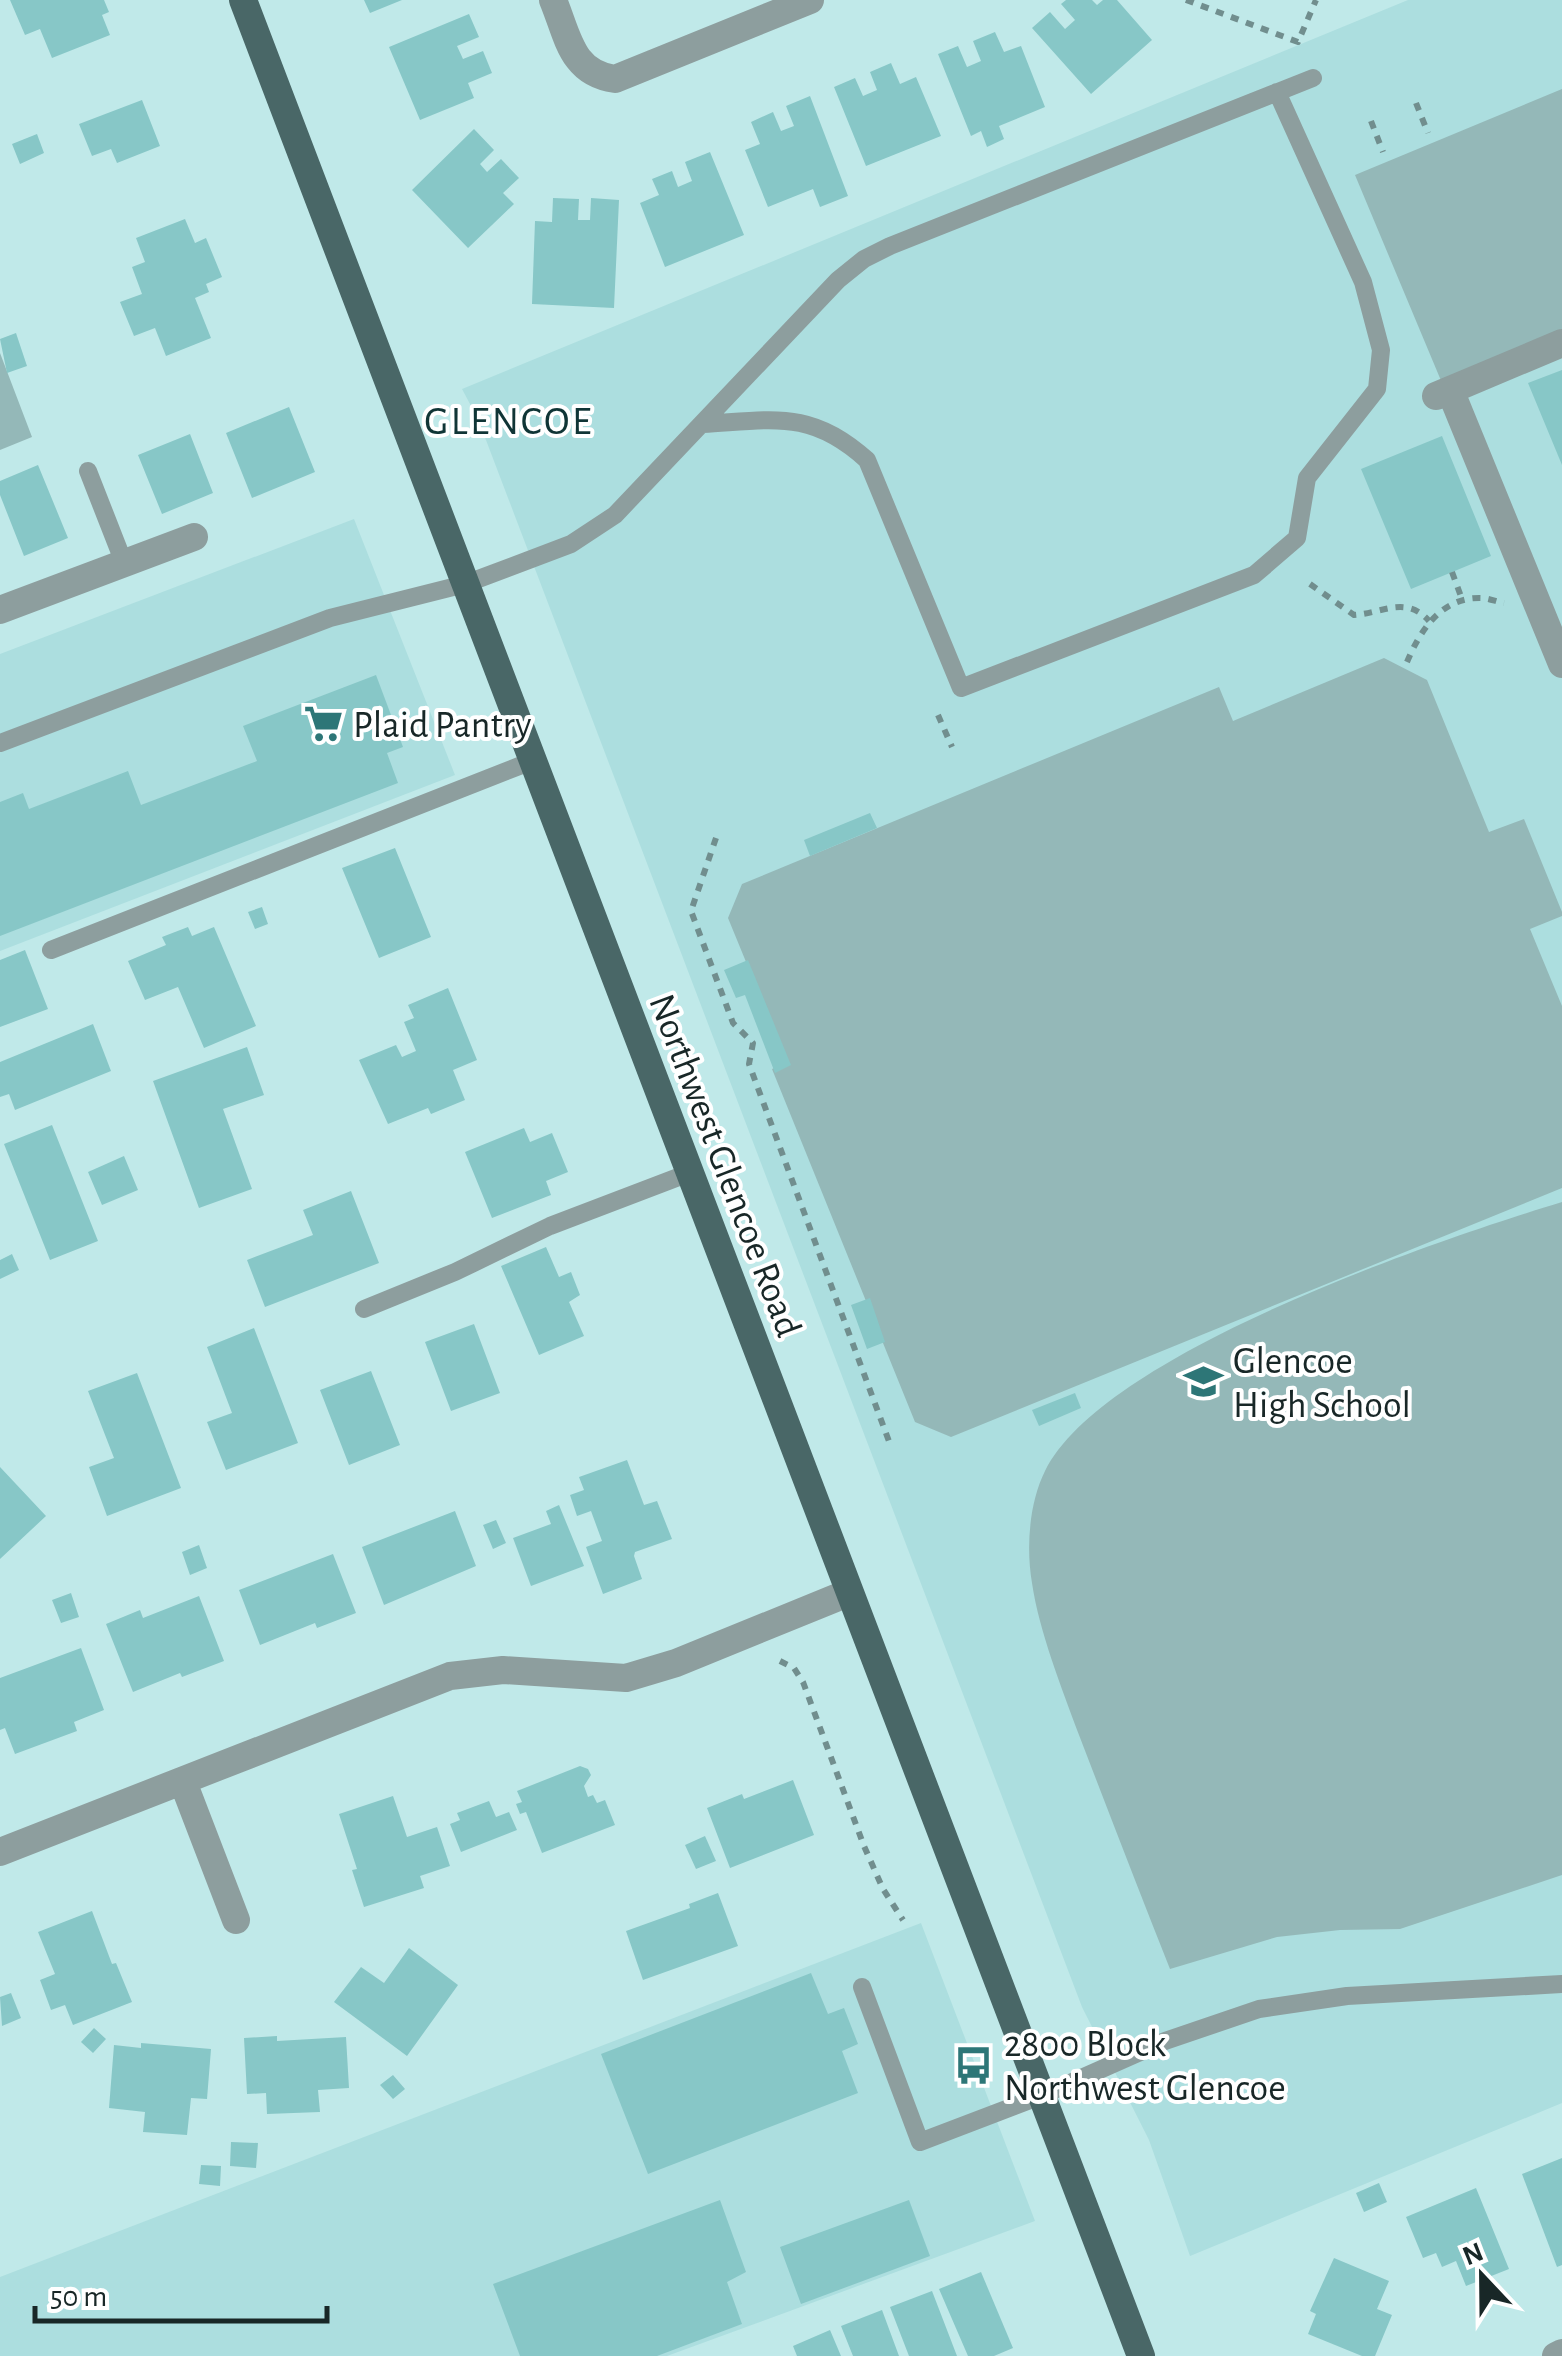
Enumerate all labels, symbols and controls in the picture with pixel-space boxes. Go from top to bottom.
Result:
district label: GLENCOE [424,402,594,442]
supermarket icon: Plaid Pantry [302,703,344,745]
place label: Plaid Pantry [353,707,532,745]
street label: Northwest Glencoe Road [641,989,807,1342]
place label: Glencoe High School [1233,1343,1411,1425]
school or university icon: Glencoe High School [1182,1361,1224,1403]
place label: 2800 Block Northwest Glencoe [1004,2026,1286,2108]
bus stop icon: 2800 Block Northwest Glencoe [953,2044,995,2086]
north arrow [1432,2226,1532,2326]
text: N [1459,2238,1488,2271]
scale bar [35,2261,328,2323]
text: 50 m [50,2282,107,2312]

